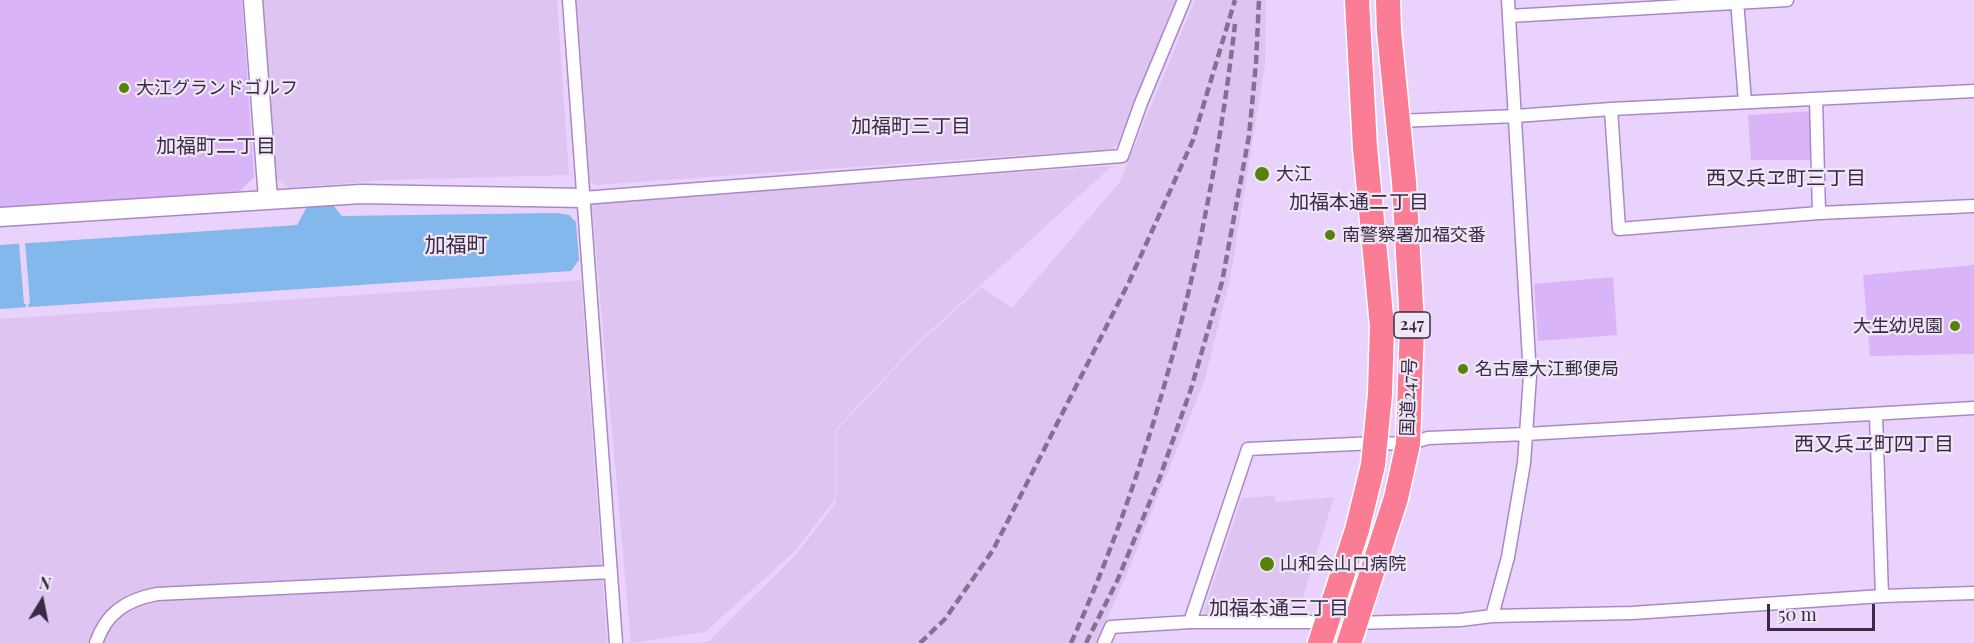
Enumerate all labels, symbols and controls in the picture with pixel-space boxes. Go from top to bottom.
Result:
place label: 大江グランドゴルフ [136,77,298,99]
marker: 大江グランドゴルフ [117,81,131,95]
district label: 加福町三丁目 [851,115,971,139]
district label: 加福町二丁目 [156,135,276,159]
place label: 大江 [1276,163,1312,185]
marker: 大江 [1253,165,1271,183]
district label: 西又兵ヱ町三丁目 [1706,167,1866,191]
district label: 加福本通二丁目 [1289,191,1429,215]
place label: 南警察署加福交番 [1342,224,1486,246]
marker: 南警察署加福交番 [1323,228,1337,242]
district label: 加福町 [425,232,487,258]
road number: 247 [1394,312,1430,338]
place label: 大生幼児園 [1853,315,1943,337]
marker: 大生幼児園 [1948,319,1962,333]
street label: 国道247号 [1397,357,1421,437]
place label: 名古屋大江郵便局 [1475,358,1619,380]
marker: 名古屋大江郵便局 [1456,362,1470,376]
district label: 西又兵ヱ町四丁目 [1794,433,1954,457]
place label: 山和会山口病院 [1280,553,1406,575]
marker: 山和会山口病院 [1258,555,1276,573]
north arrow [12,571,72,631]
text: N [38,571,53,594]
scale bar [1770,592,1878,630]
district label: 加福本通三丁目 [1209,597,1349,621]
text: 50 m [1778,602,1817,626]

